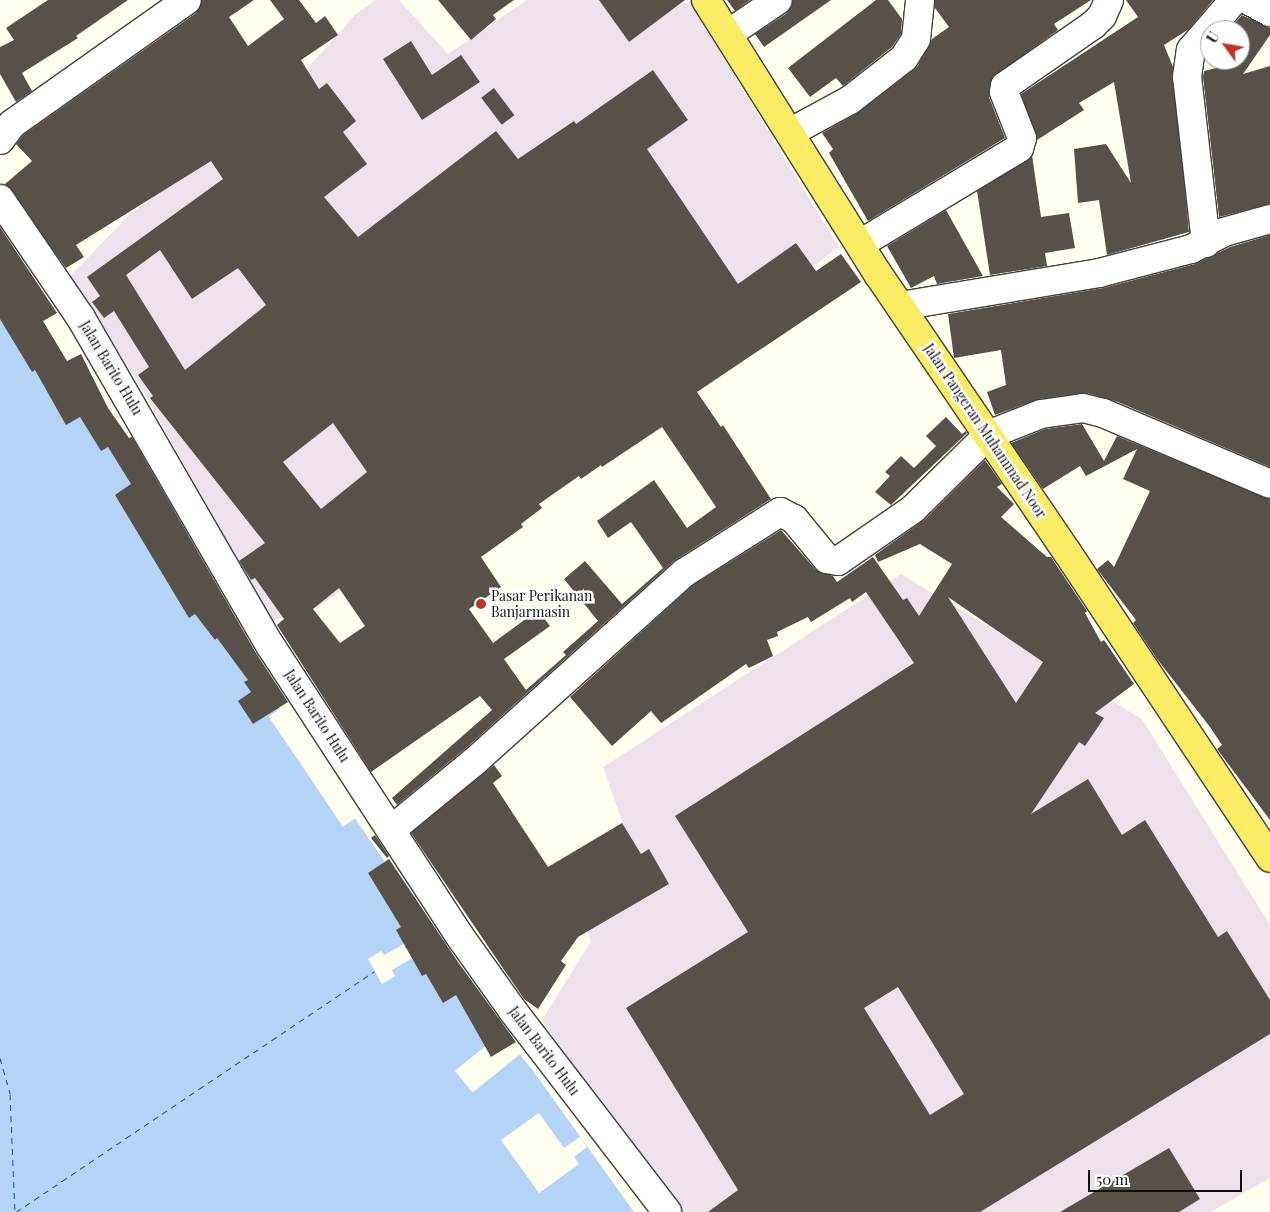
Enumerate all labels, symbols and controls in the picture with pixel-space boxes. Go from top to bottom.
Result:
north arrow [1200,20,1250,70]
text: U [1202,28,1223,46]
street label: Jalan Barito Hulu [76,318,146,418]
street label: Jalan Pangeran Muhammad Noor [920,341,1050,521]
place label: Pasar Perikanan Banjarmasin [491,588,593,620]
marker: Pasar Perikanan Banjarmasin [475,598,487,610]
street label: Jalan Barito Hulu [281,667,353,765]
street label: Jalan Barito Hulu [505,1003,583,1099]
scale bar [1090,1160,1244,1192]
text: 50 m [1096,1169,1128,1189]

